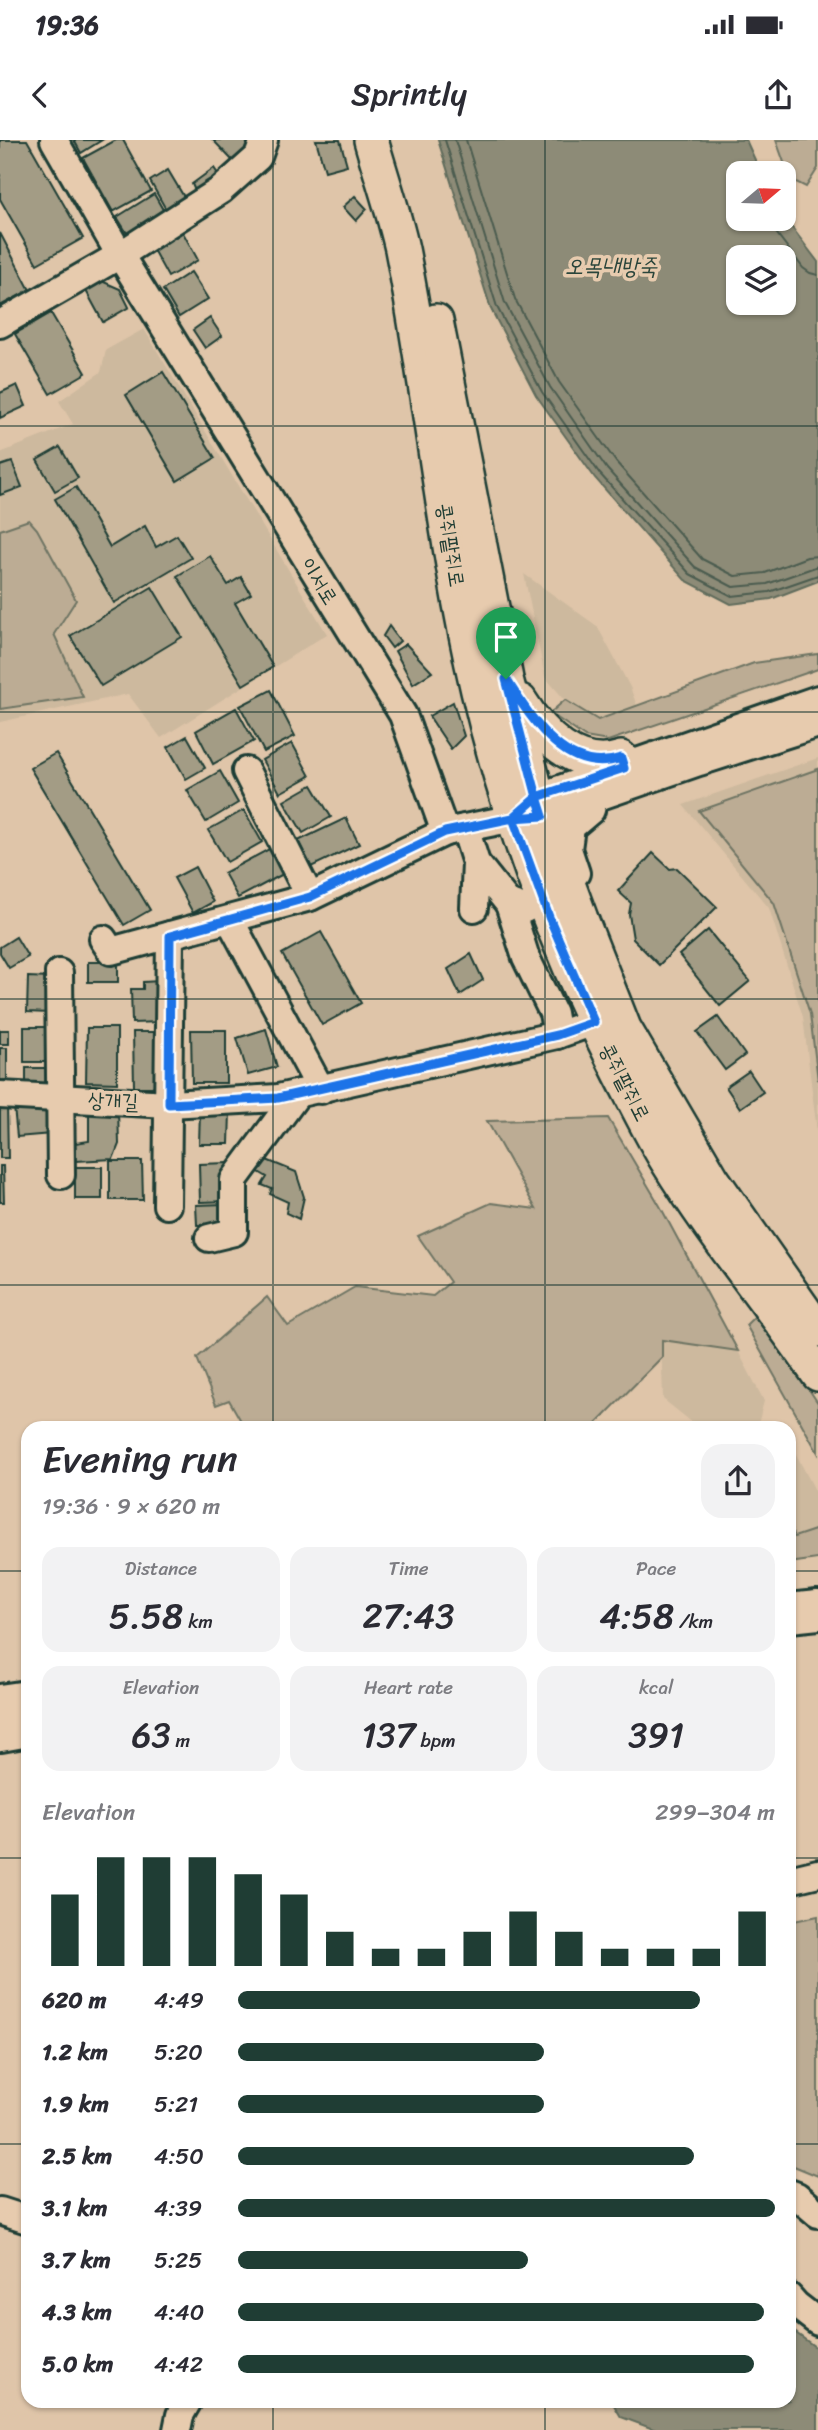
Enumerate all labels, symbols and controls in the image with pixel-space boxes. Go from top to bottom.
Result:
text: 19:36 [35,2,99,48]
text: Sprintly [351,66,467,123]
icon: back [21,76,59,114]
icon: share [759,76,797,114]
north arrow [726,161,796,231]
map controls [726,161,796,315]
button: layers [726,245,796,315]
water label: 오목내방죽 [565,246,658,287]
street label: 콩쥐팥쥐로 [426,500,476,590]
street label: 이서로 [289,549,349,613]
pin [476,607,536,679]
icon: arrive [487,618,525,656]
street label: 콩쥐팥쥐로 [589,1036,661,1128]
street label: 상개길 [87,1081,139,1121]
text: Evening run [42,1426,238,1493]
button: share [701,1444,775,1518]
text: 19:36 · 9 × 620 m [42,1486,220,1527]
text: Distance [125,1552,197,1585]
text: Time [388,1552,429,1585]
text: Pace [636,1552,676,1585]
text: 5.58 [109,1585,183,1647]
text: 27:43 [363,1585,454,1647]
text: 4:58 [599,1585,674,1647]
text: km [183,1605,213,1638]
text: /km [674,1605,713,1638]
text: Elevation [122,1671,199,1704]
text: Heart rate [364,1671,453,1704]
text: kcal [639,1671,673,1704]
text: 63 [132,1704,171,1766]
text: 137 [361,1704,416,1766]
text: 391 [628,1704,684,1766]
text: m [171,1724,190,1757]
text: bpm [416,1724,456,1757]
text: Elevation [42,1792,135,1833]
text: 299–304 m [655,1792,775,1833]
text: 620 m [42,1980,107,2021]
text: 4:49 [154,1980,204,2021]
text: 1.2 km [42,2032,108,2073]
text: 5:20 [154,2032,203,2073]
text: 1.9 km [42,2084,109,2125]
text: 5:21 [154,2084,198,2125]
text: 2.5 km [42,2136,112,2177]
text: 4:50 [154,2136,204,2177]
text: 3.1 km [42,2188,107,2229]
text: 4:39 [154,2188,202,2229]
text: 3.7 km [42,2240,111,2281]
text: 5:25 [154,2240,202,2281]
text: 4.3 km [42,2292,112,2333]
text: 4:40 [154,2292,204,2333]
text: 5.0 km [42,2344,113,2385]
text: 4:42 [154,2344,203,2385]

